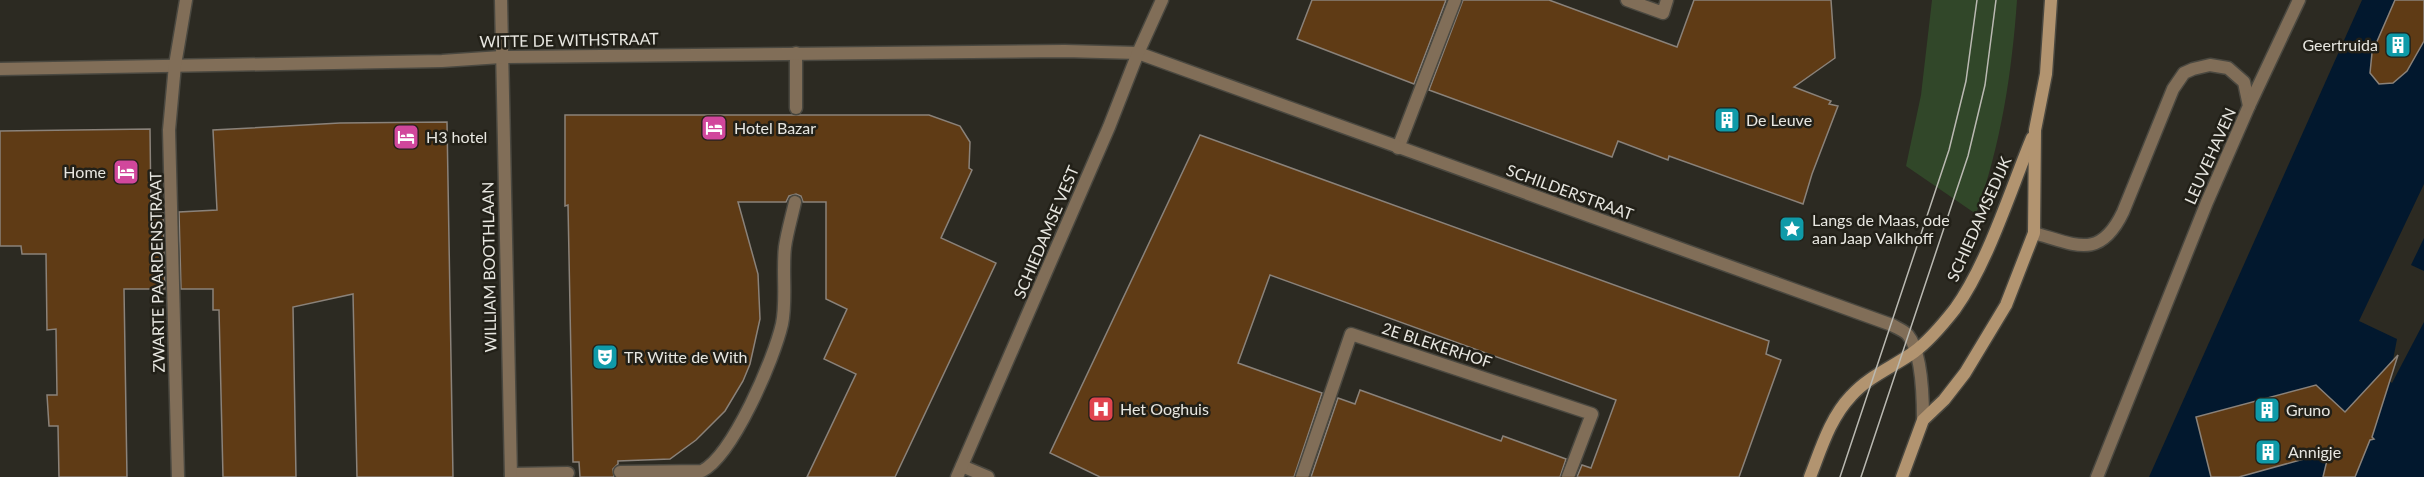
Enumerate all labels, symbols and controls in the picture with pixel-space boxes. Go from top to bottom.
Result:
street label: WITTE DE WITHSTRAAT [479,28,659,51]
building icon: Geertruida [2383,30,2413,60]
place label: Geertruida [2302,35,2378,54]
building icon: De Leuve [1712,105,1742,135]
street label: LEUVEHAVEN [2180,105,2239,207]
place label: De Leuve [1746,110,1812,129]
hotel icon: Hotel Bazar [699,113,729,143]
place label: Hotel Bazar [734,118,816,137]
hotel icon: H3 hotel [391,122,421,152]
place label: H3 hotel [426,127,487,146]
street label: SCHIEDAMSEDIJK [1942,153,2015,284]
hotel icon: Home [111,157,141,187]
street label: SCHILDERSTRAAT [1504,160,1637,224]
place label: Home [63,162,106,181]
street label: SCHIEDAMSE VEST [1009,162,1082,301]
street label: ZWARTE PAARDENSTRAAT [145,171,168,373]
street label: WILLIAM BOOTHLAAN [478,181,499,353]
place label: Langs de Maas, ode aan Jaap Valkhoff [1812,210,1950,247]
place icon: Langs de Maas, ode aan Jaap Valkhoff [1777,214,1807,244]
street label: 2E BLEKERHOF [1380,318,1494,371]
theatre icon: TR Witte de With [590,342,620,372]
place label: TR Witte de With [624,347,747,366]
hospital icon: Het Ooghuis [1086,394,1116,424]
building icon: Gruno [2252,395,2282,425]
place label: Het Ooghuis [1120,399,1209,418]
place label: Gruno [2286,400,2330,419]
building icon: Annigje [2253,437,2283,467]
place label: Annigje [2288,442,2341,461]

